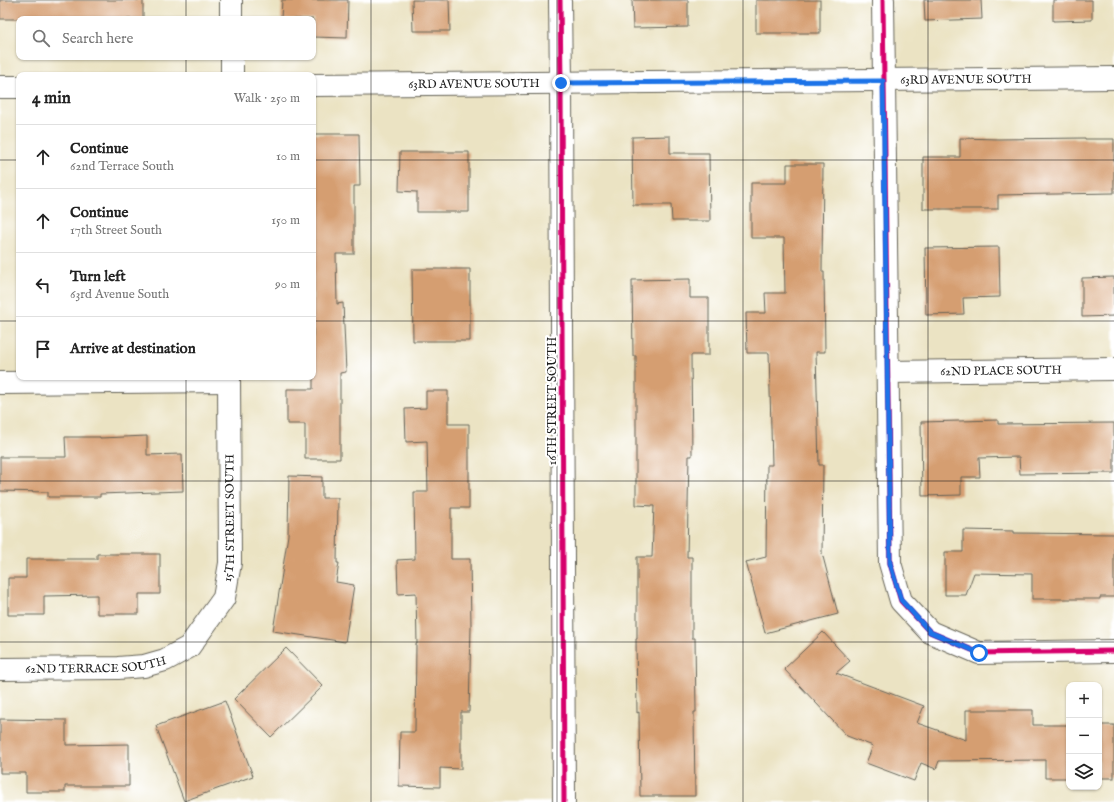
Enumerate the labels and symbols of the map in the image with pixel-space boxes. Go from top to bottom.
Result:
street label: 63RD AVENUE SOUTH [900,72,1032,88]
route end [552,74,570,92]
street label: 63RD AVENUE SOUTH [408,76,540,92]
street label: 16TH STREET SOUTH [545,337,560,465]
street label: 62ND PLACE SOUTH [940,363,1062,379]
street label: 15TH STREET SOUTH [220,454,238,583]
route start [970,644,988,662]
street label: 62ND TERRACE SOUTH [25,653,168,677]

